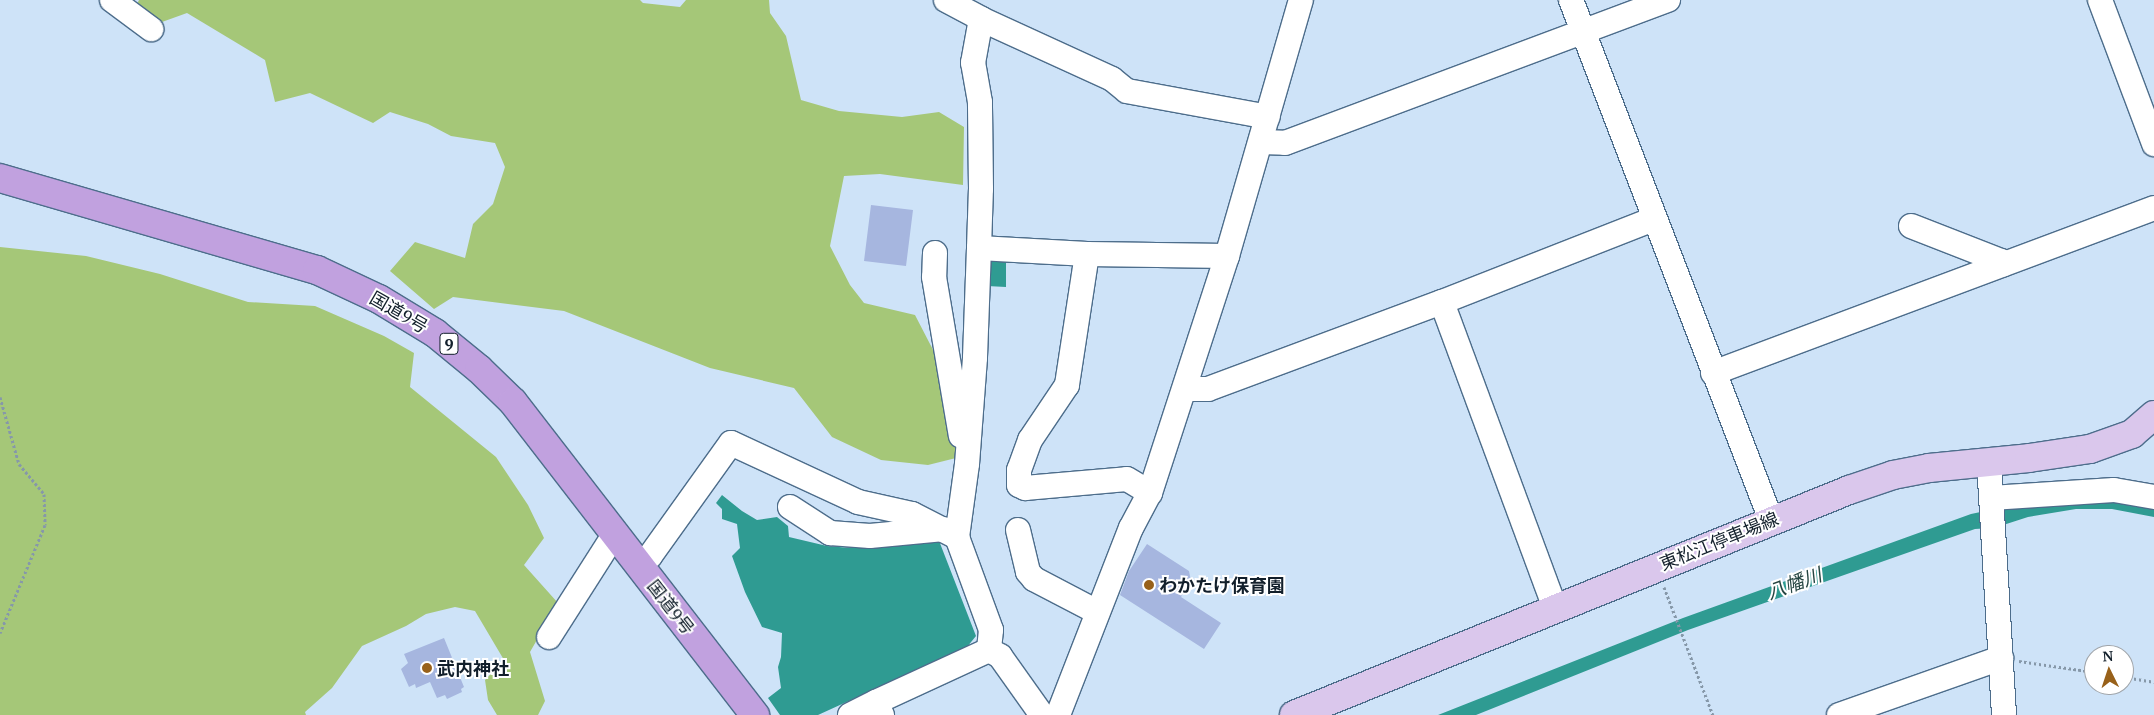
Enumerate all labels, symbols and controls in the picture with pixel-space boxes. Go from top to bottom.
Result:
street label: 国道9号 [366,287,432,337]
road number: 9 [439,330,459,358]
street label: 東松江停車場線 [1657,507,1781,575]
water label: 八幡川 [1763,563,1825,603]
place label: わかたけ保育園 [1159,574,1285,596]
street label: 国道9号 [643,575,699,639]
marker: わかたけ保育園 [1143,579,1155,591]
north arrow [2084,645,2134,695]
text: N [2102,646,2114,665]
place label: 武内神社 [437,657,509,679]
marker: 武内神社 [421,662,433,674]

